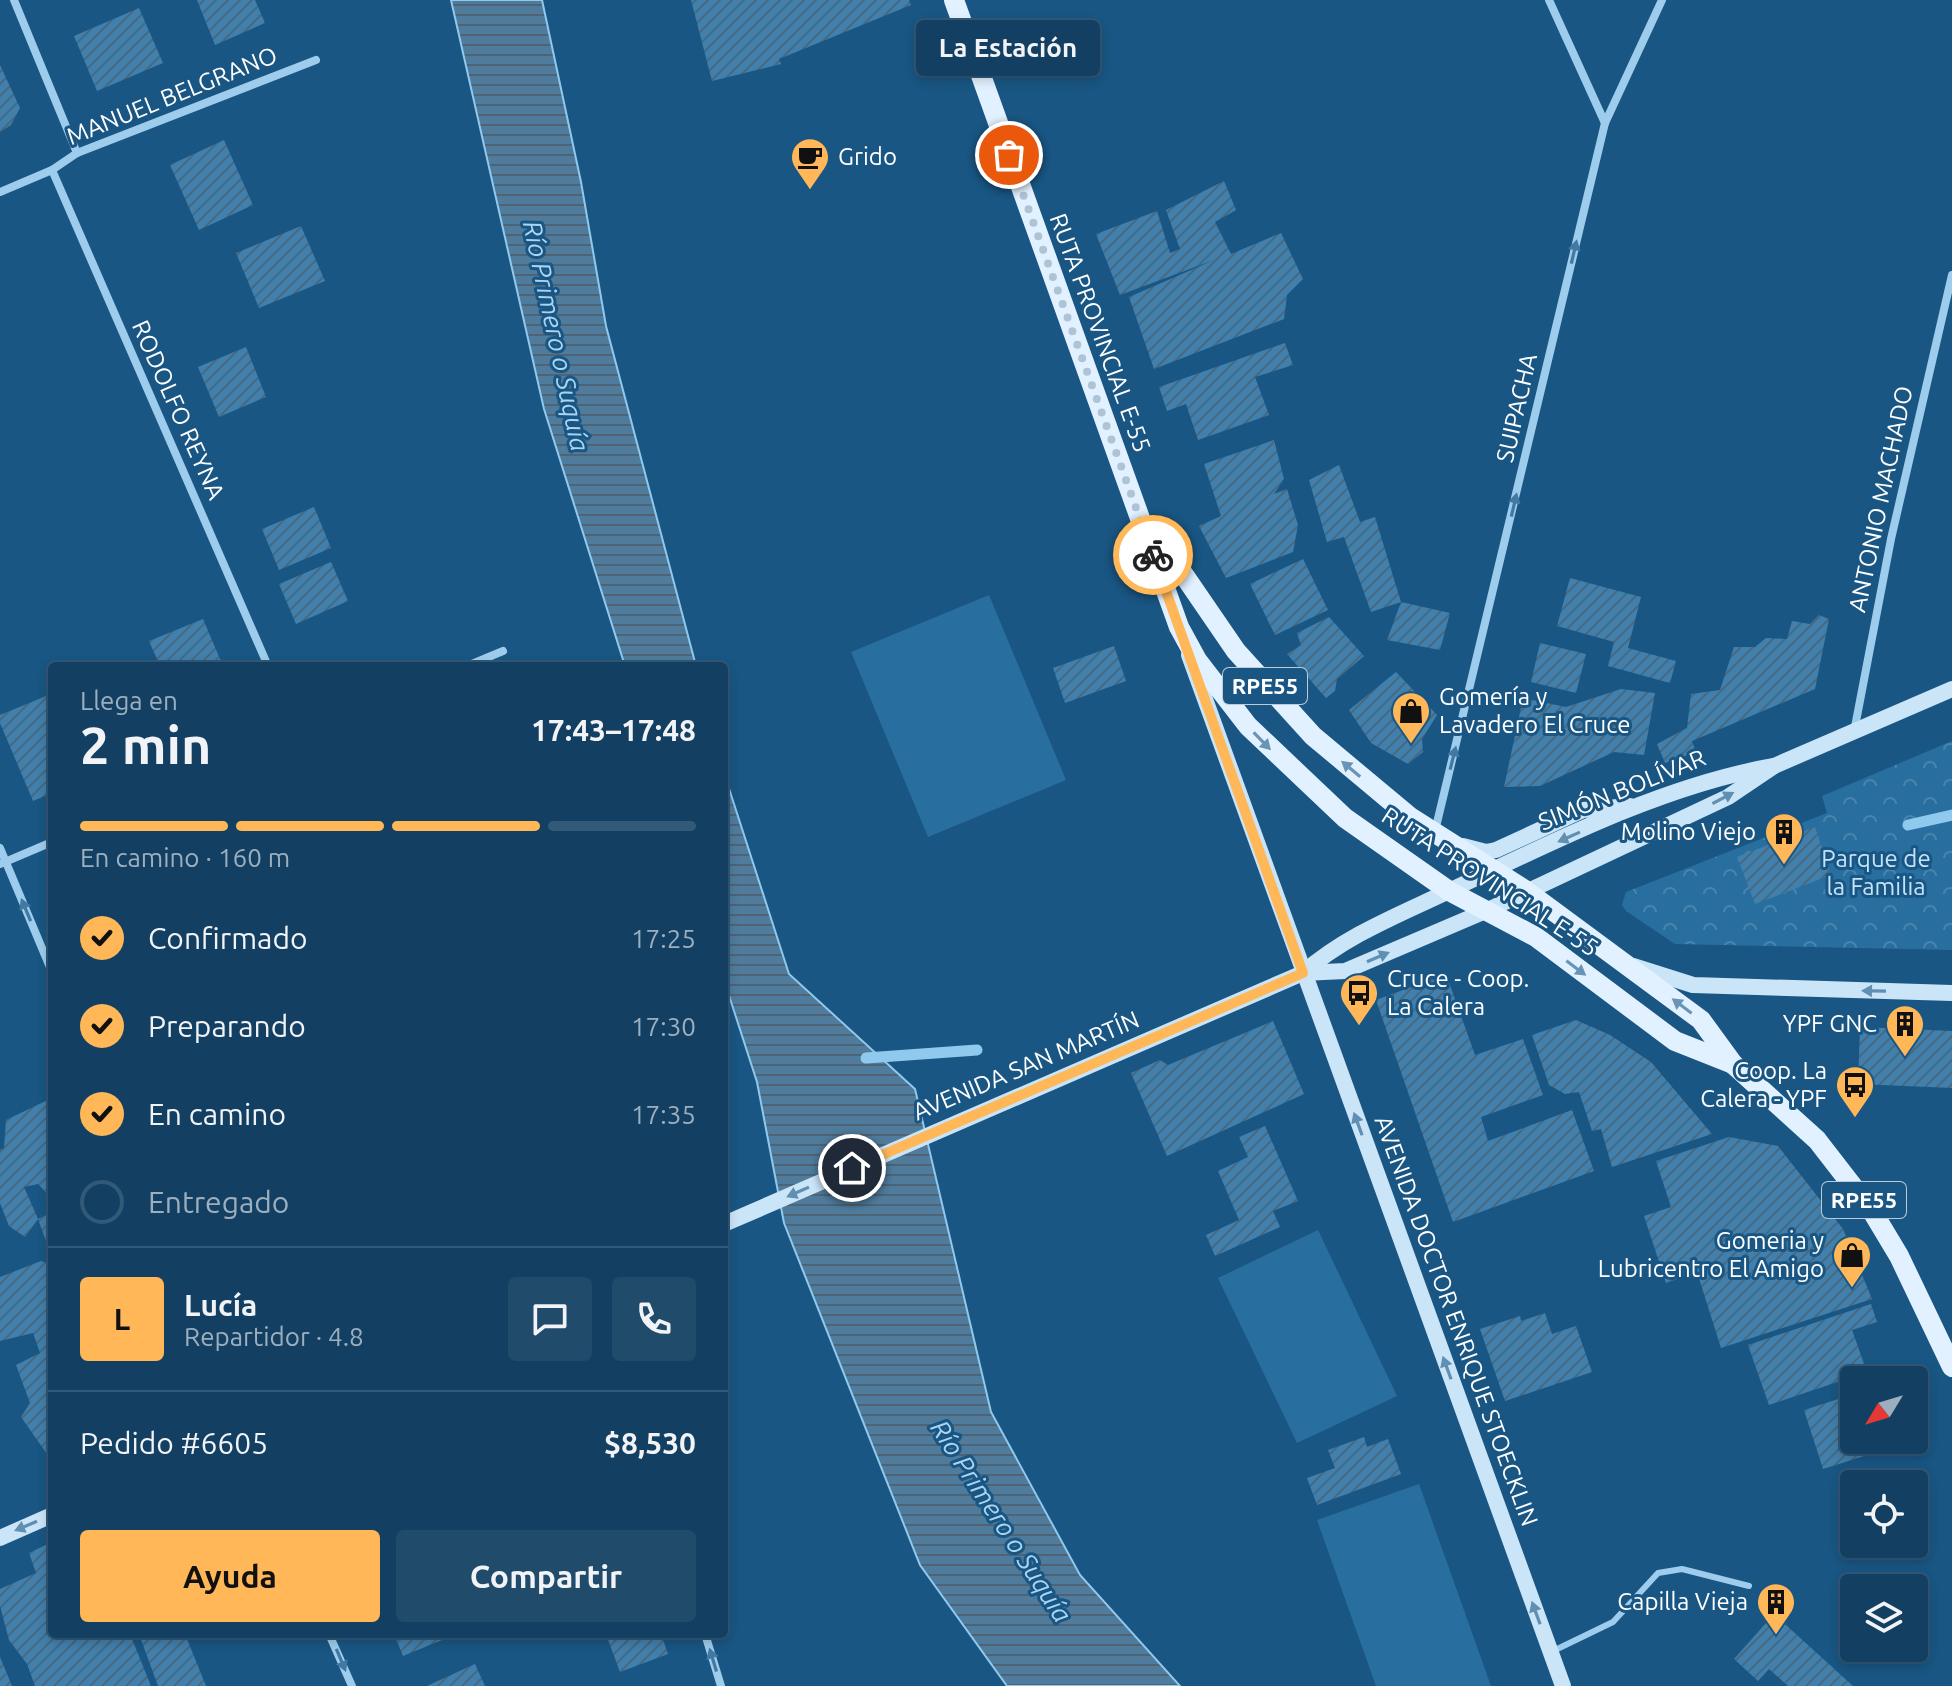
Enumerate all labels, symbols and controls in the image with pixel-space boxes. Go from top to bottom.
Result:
callout: La Estación [917,19,1101,75]
text: La Estación [939,33,1077,62]
street label: MANUEL BELGRANO [63,41,281,150]
pin [975,121,1043,189]
icon: bag [987,133,1031,177]
cafe icon: Grido [789,136,831,191]
place label: Grido [838,143,897,170]
street label: RUTA PROVINCIAL E-55 [1045,210,1156,456]
water label: Río Primero o Suquía [518,218,595,454]
one-way arrow [1569,240,1581,265]
street label: RODOLFO REYNA [127,316,230,504]
street label: SUIPACHA [1491,350,1542,465]
street label: ANTONIO MACHADO [1843,383,1918,614]
one-way arrow [1509,493,1521,518]
courier [1113,515,1193,595]
icon: bike [1131,533,1175,577]
road number: RPE55 [1223,668,1307,704]
place label: Gomería y Lavadero El Cruce [1439,683,1631,738]
text: Llega en [80,686,178,715]
shop icon: Gomería y Lavadero El Cruce [1390,690,1432,745]
text: 17:43–17:48 [531,713,696,747]
text: 2 min [80,716,211,774]
one-way arrow [1252,731,1271,750]
street label: SIMÓN BOLÍVAR [1534,743,1709,835]
one-way arrow [1447,746,1460,771]
one-way arrow [1341,761,1361,778]
one-way arrow [1712,792,1734,806]
street label: RUTA PROVINCIAL E-55 [1377,802,1603,962]
building icon: Molino Viejo [1763,811,1805,866]
place label: Molino Viejo [1621,818,1756,845]
one-way arrow [1558,830,1581,844]
text: En camino · 160 m [80,843,290,872]
park label: Parque de la Familia [1821,845,1931,900]
one-way arrow [19,898,32,922]
icon: check [80,916,124,960]
text: Confirmado [148,921,308,955]
text: 17:25 [631,924,696,953]
one-way arrow [1366,950,1390,963]
one-way arrow [1566,959,1587,975]
place label: Cruce - Coop. La Calera [1387,965,1529,1020]
bus stop icon: Cruce - Coop. La Calera [1338,972,1380,1027]
one-way arrow [1861,985,1886,998]
one-way arrow [1672,998,1692,1014]
building icon: YPF GNC [1884,1003,1926,1058]
icon: check [80,1004,124,1048]
street label: AVENIDA SAN MARTÍN [908,1005,1143,1125]
text: Preparando [148,1009,306,1043]
place label: YPF GNC [1783,1010,1877,1037]
text: 17:30 [631,1012,696,1041]
place label: Coop. La Calera - YPF [1700,1057,1827,1112]
bus stop icon: Coop. La Calera - YPF [1834,1064,1876,1119]
icon: check [80,1092,124,1136]
text: En camino [148,1097,286,1131]
text: 17:35 [631,1100,696,1129]
one-way arrow [1351,1112,1364,1136]
street label: AVENIDA DOCTOR ENRIQUE STOECKLIN [1369,1112,1543,1530]
pin [818,1134,886,1202]
icon: home [830,1146,874,1190]
road number: RPE55 [1822,1182,1906,1218]
text: Entregado [148,1185,289,1219]
one-way arrow [786,1185,810,1198]
place label: Gomeria y Lubricentro El Amigo [1598,1227,1824,1282]
shop icon: Gomeria y Lubricentro El Amigo [1831,1234,1873,1289]
button: chat [508,1277,592,1361]
button: phone [612,1277,696,1361]
text: Lucía [184,1288,257,1322]
text: L [114,1302,130,1336]
text: Repartidor · 4.8 [184,1322,364,1351]
one-way arrow [1440,1356,1453,1380]
north arrow [1840,1366,1928,1454]
map controls [1840,1366,1928,1662]
water label: Río Primero o Suquía [925,1414,1078,1627]
text: Pedido #6605 [80,1426,268,1460]
text: $8,530 [604,1426,696,1460]
button: locate [1840,1470,1928,1558]
one-way arrow [14,1520,38,1533]
button: Ayuda [80,1530,380,1622]
button: Compartir [396,1530,696,1622]
button: layers [1840,1574,1928,1662]
building icon: Capilla Vieja [1755,1581,1797,1636]
place label: Capilla Vieja [1617,1588,1748,1615]
one-way arrow [1530,1600,1542,1624]
one-way arrow [334,1648,347,1672]
one-way arrow [707,1648,719,1672]

